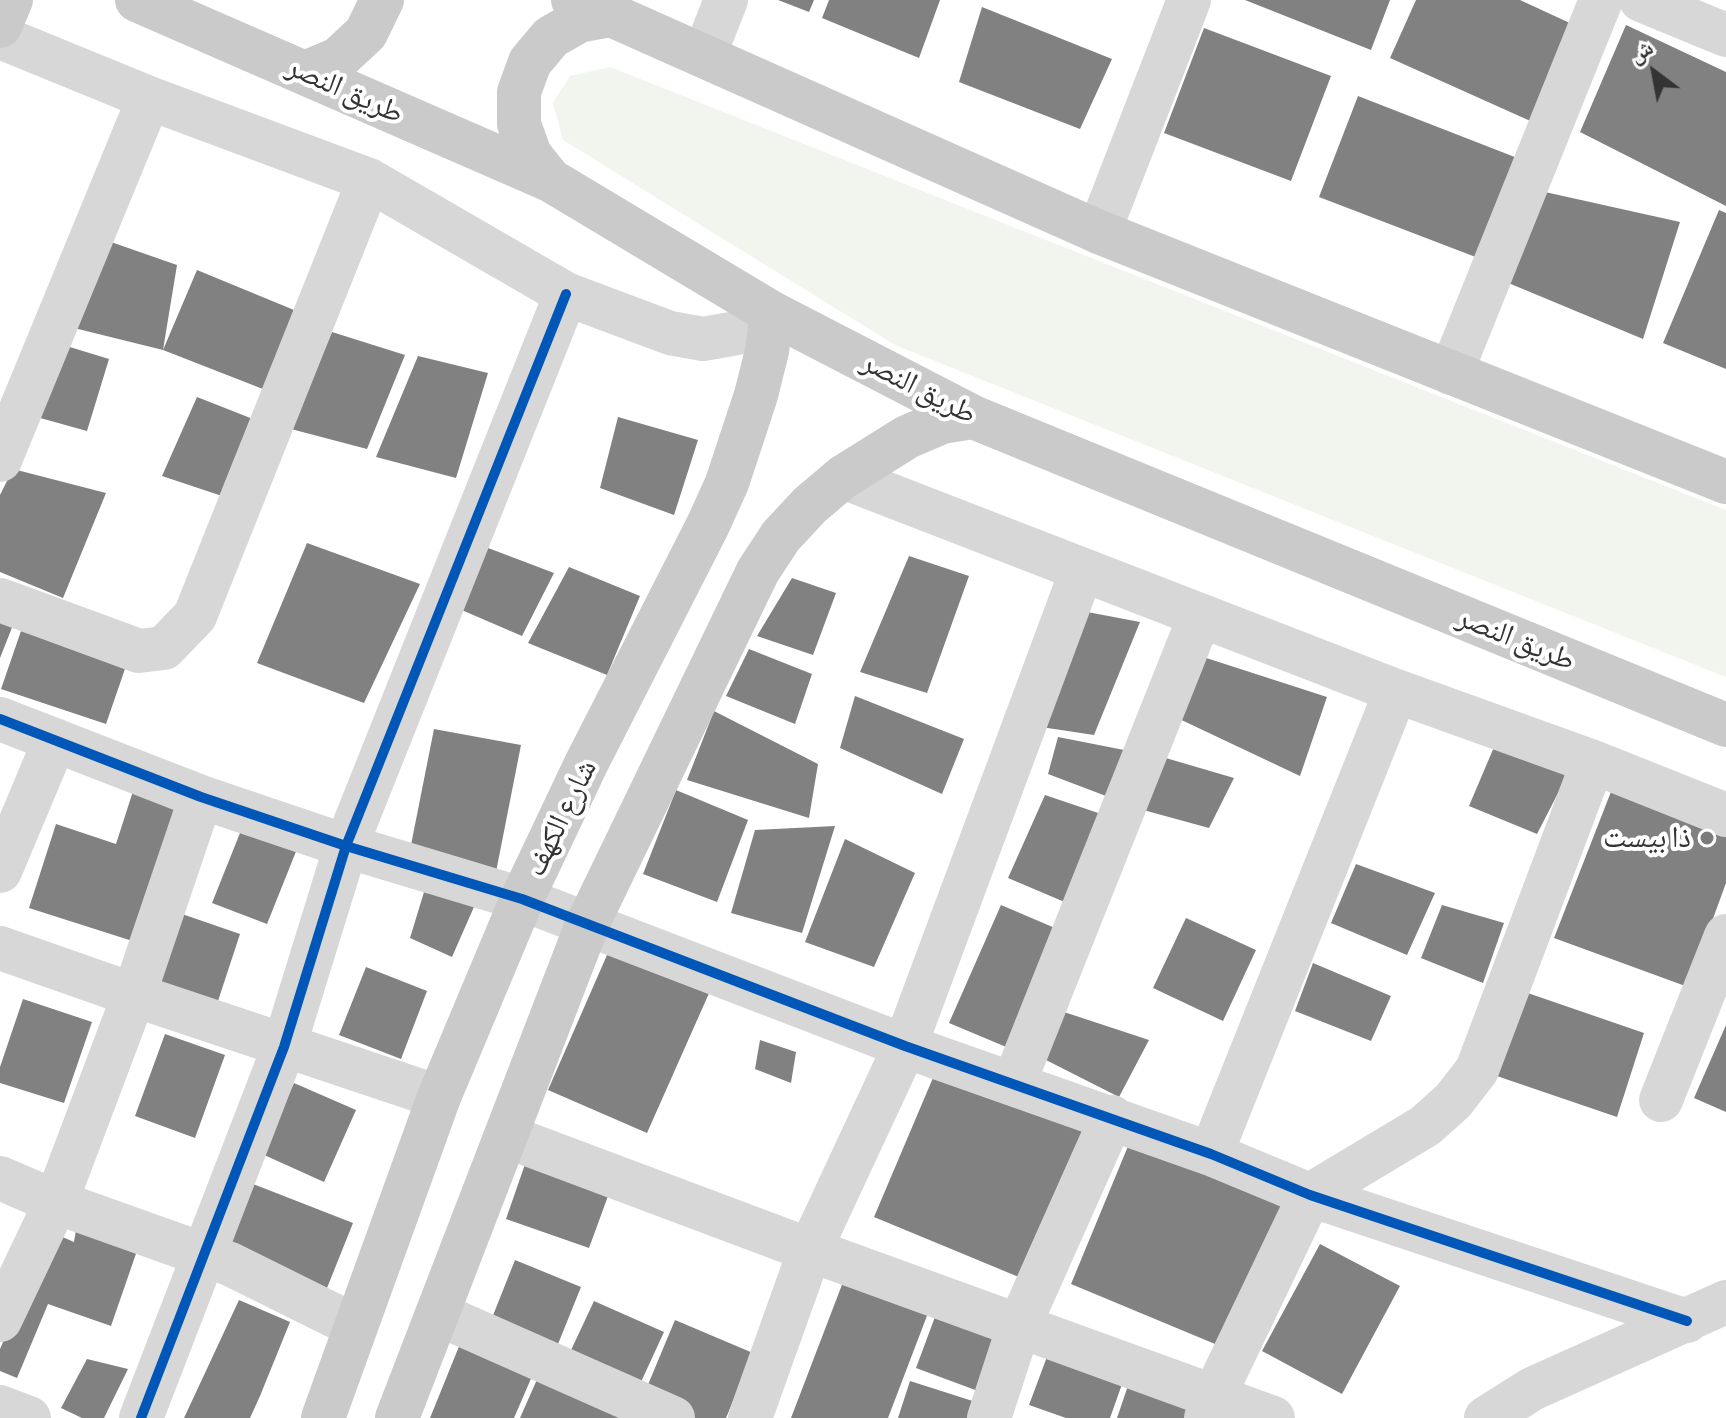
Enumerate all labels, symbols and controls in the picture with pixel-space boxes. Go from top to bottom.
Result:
north arrow [1614,32,1694,112]
text: ش [1626,36,1657,67]
street label: طريق النصر [281,48,409,132]
street label: طريق النصر [856,344,982,432]
street label: طريق النصر [1452,599,1580,679]
street label: شارع الكهف [517,754,605,882]
place label: ذا بيست [1603,820,1691,856]
marker: ذا بيست [1698,829,1716,847]

